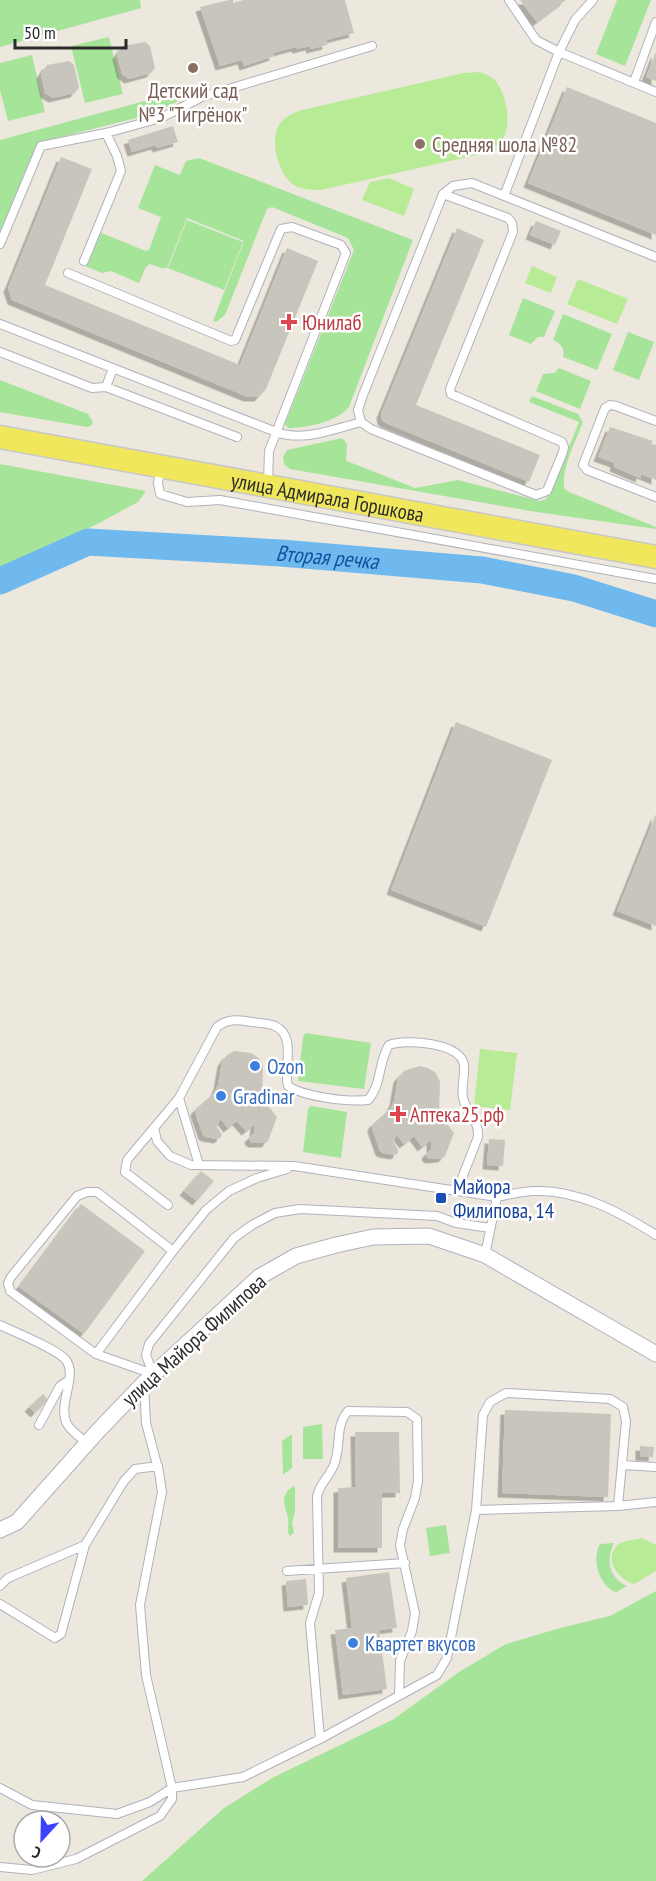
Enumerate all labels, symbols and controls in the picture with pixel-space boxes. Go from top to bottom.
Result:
scale bar [15,12,126,50]
text: 50 m [24,21,56,44]
marker: Детский сад №3 "Тигрёнок" [186,61,200,75]
place label: Детский сад №3 "Тигрёнок" [138,77,248,128]
place label: Средняя шола №82 [432,131,577,158]
marker: Средняя шола №82 [413,137,427,151]
place label: Юнилаб [302,309,361,336]
marker: Юнилаб [280,313,298,331]
street label: улица Адмирала Горшкова [229,466,426,528]
water label: Вторая речка [275,539,381,575]
place label: Ozon [267,1053,304,1080]
marker: Ozon [248,1059,262,1073]
place label: Gradinar [233,1083,295,1110]
marker: Gradinar [214,1089,228,1103]
place label: Аптека25.рф [410,1101,504,1128]
marker: Аптека25.рф [391,1107,405,1121]
place label: Майора Филипова, 14 [453,1173,555,1224]
marker: Майора Филипова, 14 [434,1191,448,1205]
street label: улица Майора Филипова [116,1268,272,1412]
place label: Квартет вкусов [365,1630,476,1657]
marker: Квартет вкусов [346,1636,360,1650]
north arrow [12,1809,72,1869]
text: С [29,1842,44,1864]

